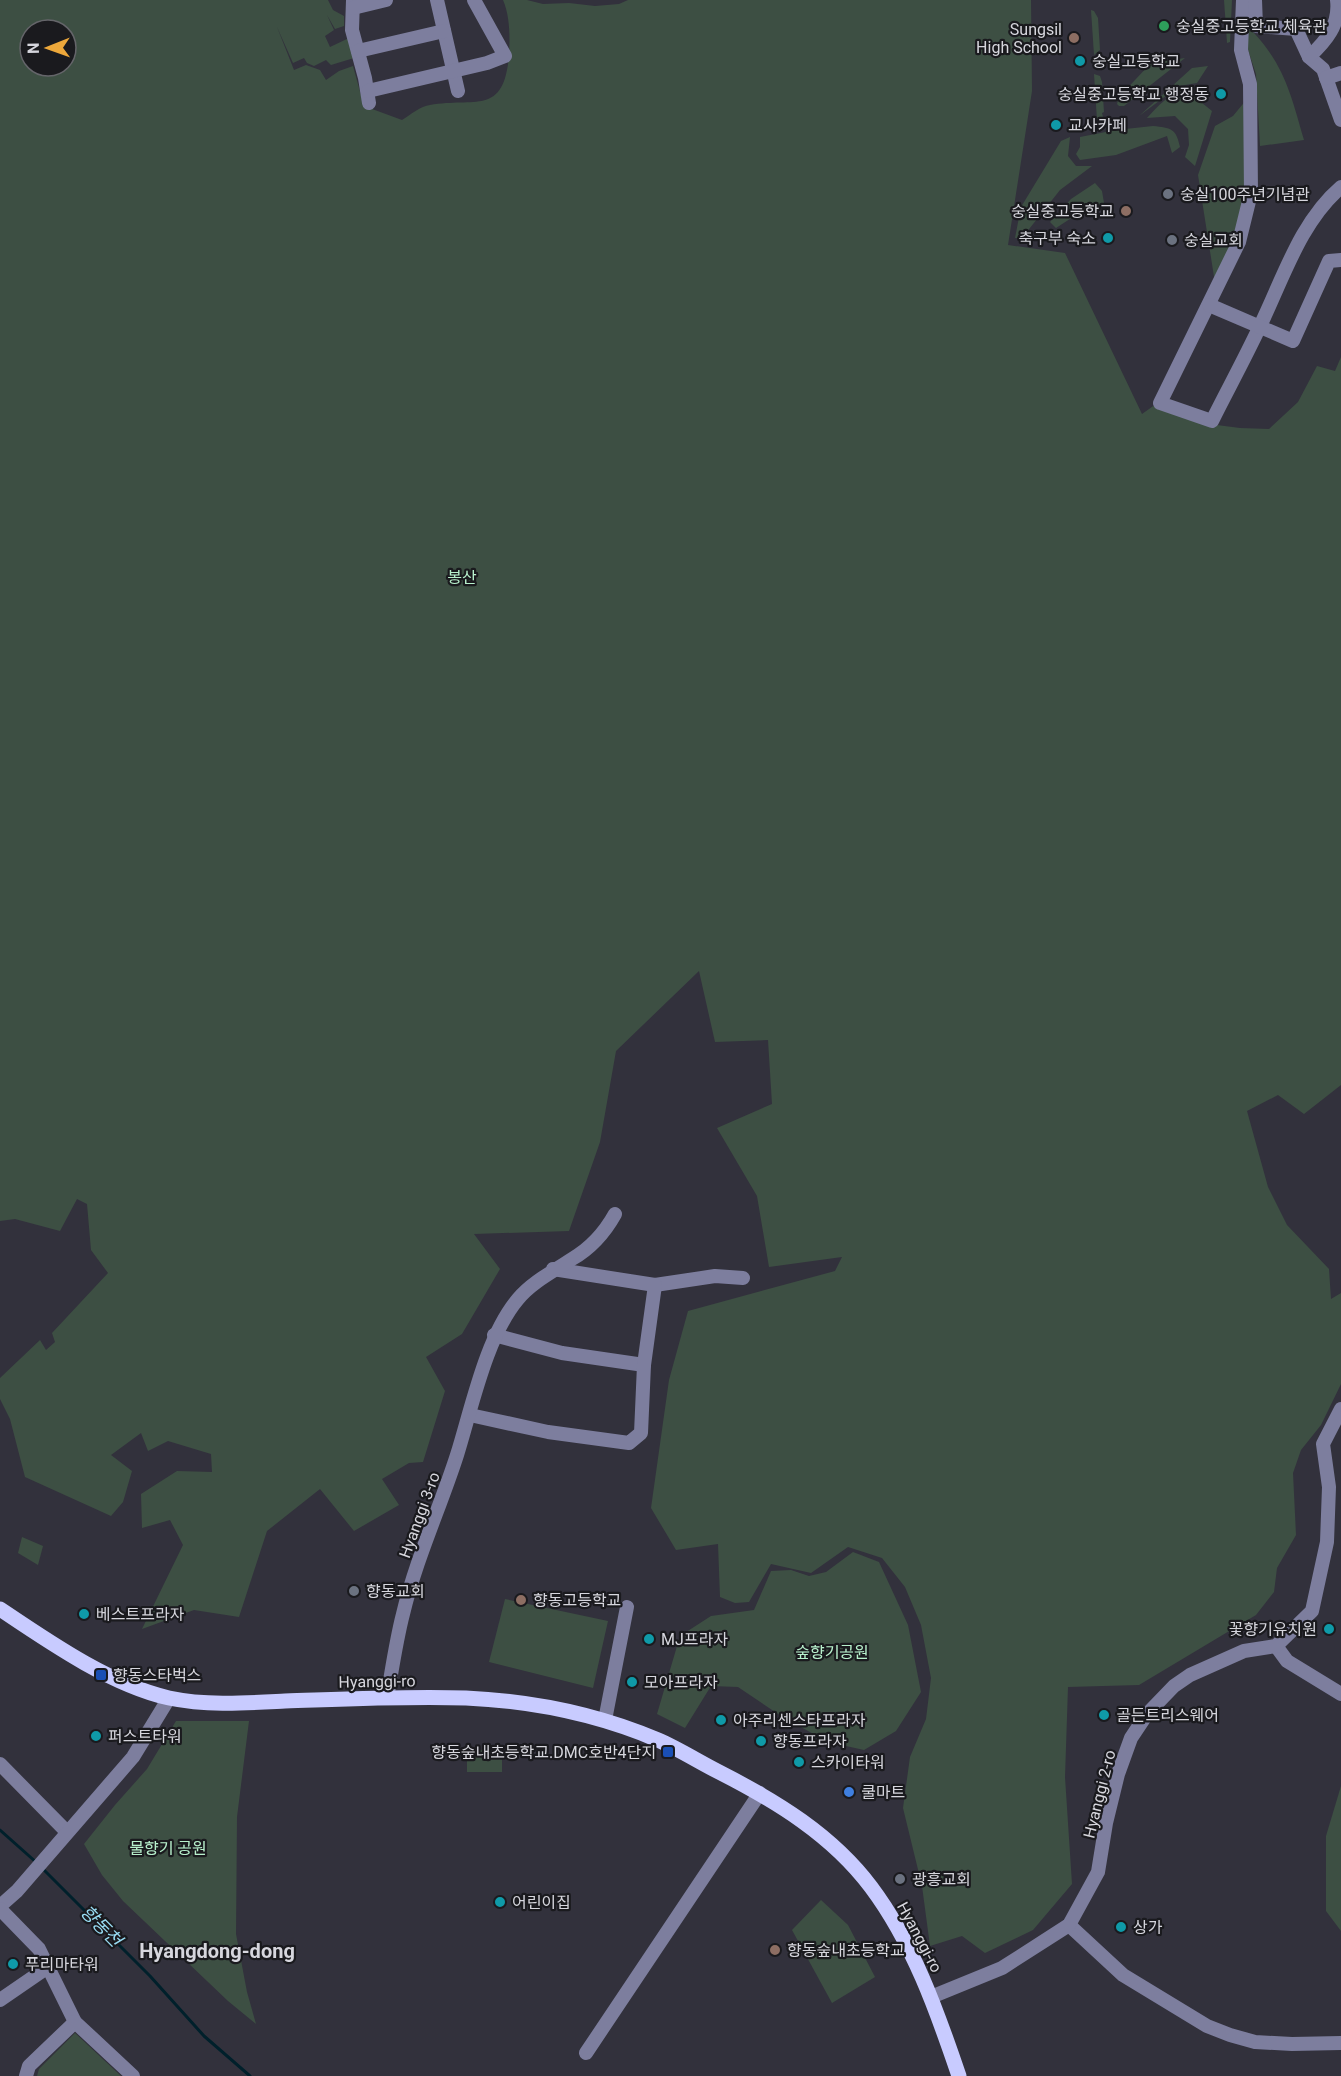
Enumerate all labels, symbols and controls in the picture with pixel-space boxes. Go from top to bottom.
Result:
place label: 숭실중고등학교 체육관 [1176,17,1327,36]
north arrow [18,18,78,78]
marker: 숭실중고등학교 체육관 [1157,19,1171,33]
place label: Sungsil High School [976,20,1062,57]
marker: Sungsil High School [1067,31,1081,45]
text: N [24,42,43,54]
place label: 숭실고등학교 [1092,52,1180,71]
marker: 숭실고등학교 [1073,54,1087,68]
place label: 숭실중고등학교 행정동 [1058,85,1209,104]
marker: 숭실중고등학교 행정동 [1214,87,1228,101]
place label: 교사카페 [1068,116,1127,135]
marker: 교사카페 [1049,118,1063,132]
place label: 숭실100주년기념관 [1180,185,1310,204]
marker: 숭실100주년기념관 [1161,187,1175,201]
place label: 숭실중고등학교 [1011,202,1114,221]
marker: 숭실중고등학교 [1119,204,1133,218]
place label: 축구부 숙소 [1018,229,1096,248]
marker: 축구부 숙소 [1101,231,1115,245]
place label: 숭실교회 [1184,231,1243,250]
marker: 숭실교회 [1165,233,1179,247]
park label: 봉산 [447,568,477,587]
street label: Hyanggi 3-ro [395,1470,444,1561]
place label: 향동교회 [366,1582,425,1601]
marker: 향동교회 [347,1584,361,1598]
place label: 향동고등학교 [533,1591,621,1610]
marker: 향동고등학교 [514,1593,528,1607]
place label: 베스트프라자 [96,1605,185,1624]
marker: 베스트프라자 [77,1607,91,1621]
place label: 꽃향기유치원 [1229,1620,1317,1639]
marker: 꽃향기유치원 [1322,1622,1336,1636]
place label: MJ프라자 [661,1630,728,1649]
marker: MJ프라자 [642,1632,656,1646]
park label: 숲향기공원 [795,1643,869,1662]
place label: 향동스타벅스 [113,1666,201,1685]
marker: 향동스타벅스 [94,1668,108,1682]
street label: Hyanggi-ro [338,1671,416,1692]
place label: 모아프라자 [644,1673,718,1692]
marker: 모아프라자 [625,1675,639,1689]
place label: 골든트리스웨어 [1116,1706,1219,1725]
marker: 골든트리스웨어 [1097,1708,1111,1722]
place label: 아주리센스타프라자 [733,1711,866,1730]
marker: 아주리센스타프라자 [714,1713,728,1727]
place label: 퍼스트타워 [108,1727,182,1746]
marker: 퍼스트타워 [89,1729,103,1743]
place label: 향동프라자 [773,1732,847,1751]
marker: 향동프라자 [754,1734,768,1748]
place label: 향동숲내초등학교.DMC호반4단지 [431,1743,656,1762]
marker: 향동숲내초등학교.DMC호반4단지 [661,1745,675,1759]
street label: Hyanggi 2-ro [1079,1748,1120,1840]
place label: 스카이타워 [811,1753,885,1772]
marker: 스카이타워 [792,1755,806,1769]
place label: 쿨마트 [861,1783,905,1802]
marker: 쿨마트 [842,1785,856,1799]
park label: 물향기 공원 [129,1839,207,1858]
place label: 광흥교회 [912,1870,971,1889]
marker: 광흥교회 [893,1872,907,1886]
place label: 어린이집 [512,1893,571,1912]
marker: 어린이집 [493,1895,507,1909]
street label: Hyanggi-ro [893,1899,946,1976]
water label: 향동천 [76,1901,128,1952]
place label: 상가 [1133,1918,1163,1937]
marker: 상가 [1114,1920,1128,1934]
district label: Hyangdong-dong [139,1939,295,1963]
place label: 향동숲내초등학교 [787,1941,905,1960]
marker: 향동숲내초등학교 [768,1943,782,1957]
place label: 푸리마타워 [25,1955,99,1974]
marker: 푸리마타워 [6,1957,20,1971]

